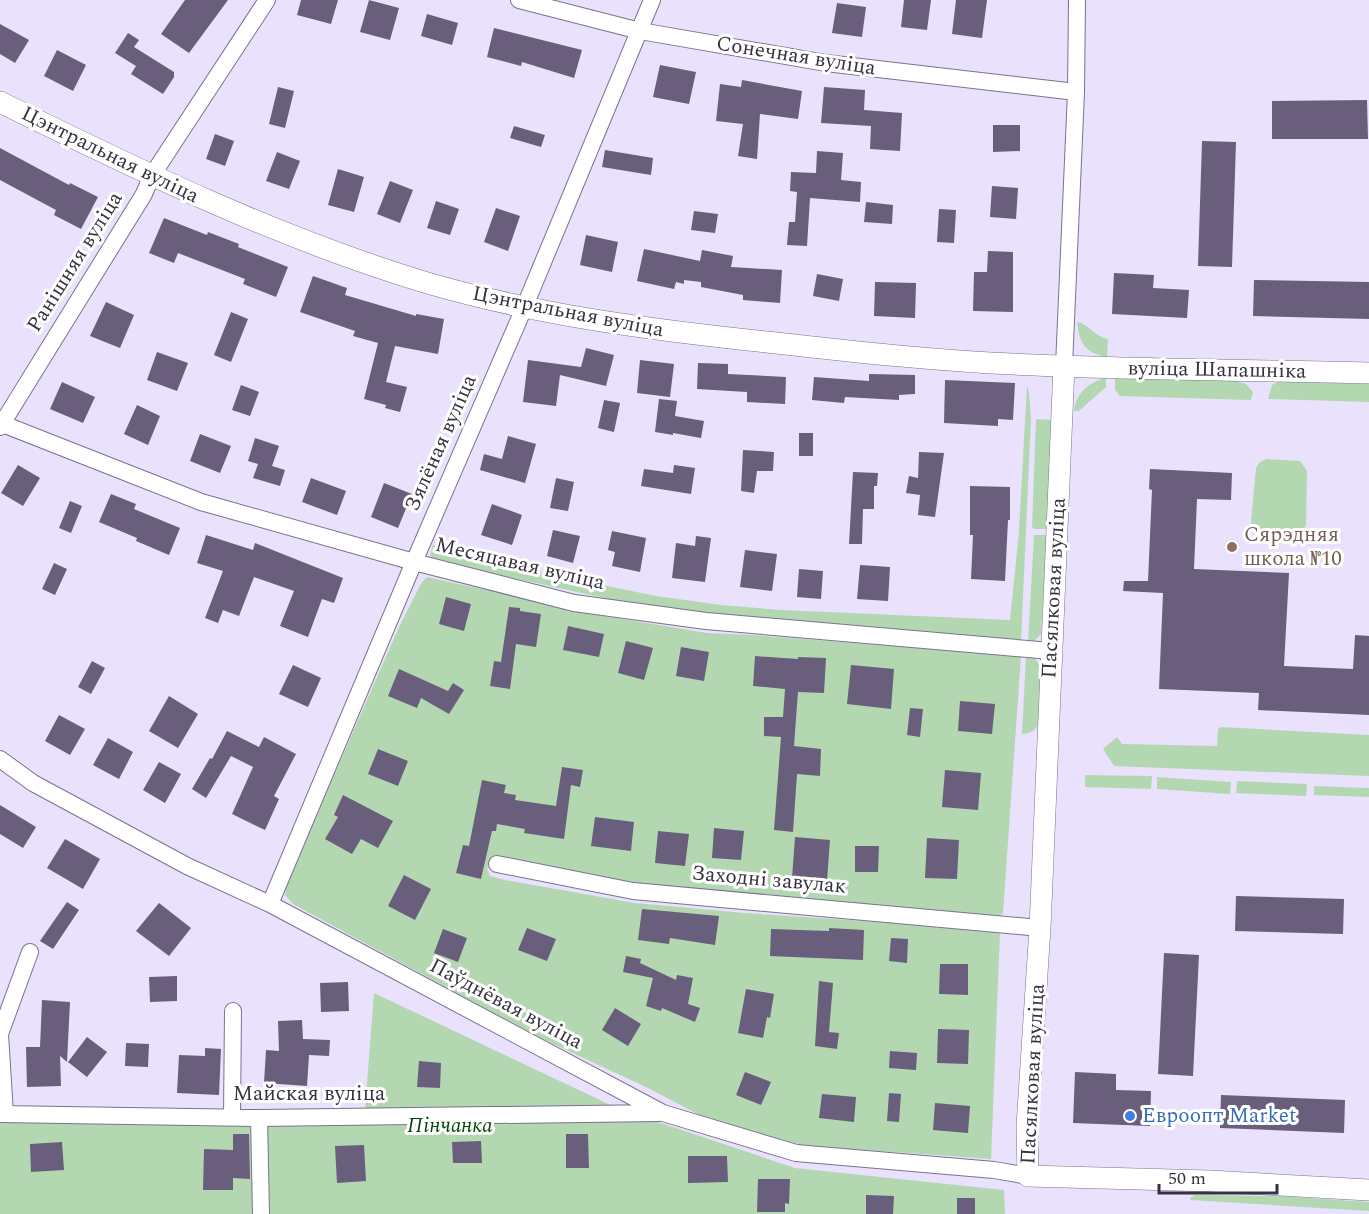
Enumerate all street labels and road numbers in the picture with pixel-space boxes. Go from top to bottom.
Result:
street label: Сонечная вуліца [714,28,879,85]
street label: Цэнтральная вуліца [16,98,205,212]
street label: Ранішняя вуліца [19,185,131,339]
street label: Цэнтральная вуліца [470,278,667,346]
street label: вуліца Шапашніка [1127,352,1308,388]
street label: Зялёная вуліца [397,369,486,516]
street label: Пасялковая вуліца [1033,496,1075,679]
street label: Месяцавая вуліца [432,529,609,599]
street label: Заходні завулак [690,857,848,903]
street label: Паўднёвая вуліца [424,950,589,1058]
street label: Пасялковая вуліца [1012,982,1054,1165]
street label: Майская вуліца [233,1078,386,1110]

